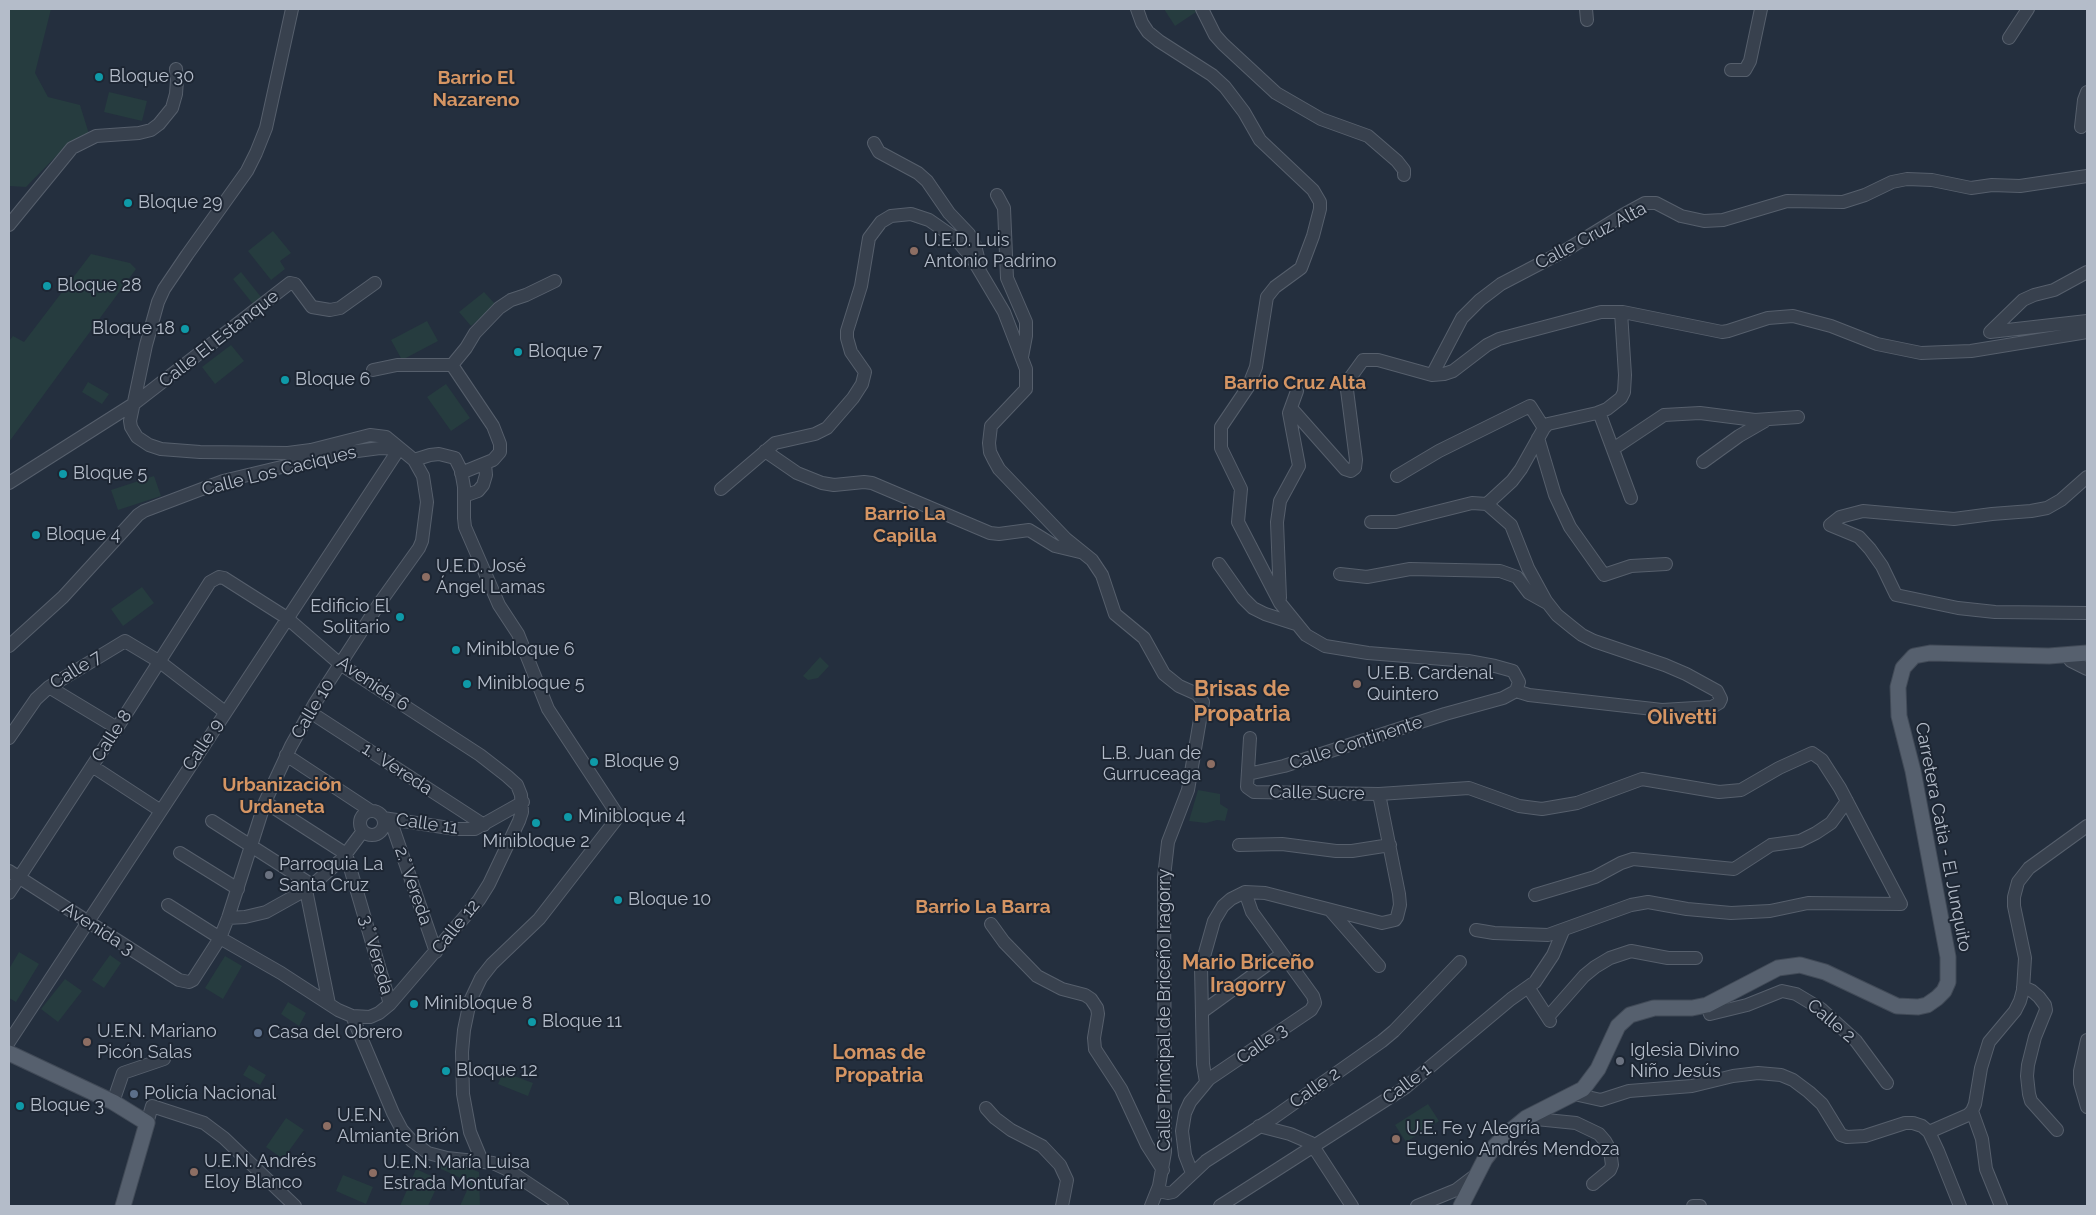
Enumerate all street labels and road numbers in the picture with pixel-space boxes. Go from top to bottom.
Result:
street label: Calle Cruz Alta [1532,198,1650,274]
street label: Calle El Estanque [155,286,283,392]
street label: Calle Los Caciques [200,441,358,501]
street label: Calle 7 [46,646,106,694]
street label: Avenida 6 [333,652,413,716]
street label: Calle 10 [287,675,339,743]
street label: Calle 8 [87,706,137,766]
street label: Calle Continente [1287,711,1425,775]
street label: Calle 9 [178,715,228,775]
street label: Carretera Catia - El Junquito [1910,720,1976,954]
street label: 1.° Vereda [358,738,436,800]
street label: Calle Sucre [1269,781,1365,805]
street label: Calle 11 [395,809,459,839]
street label: 2.° Vereda [390,844,436,928]
street label: Calle Principal de Briceño Iragorry [1154,869,1176,1151]
street label: Calle 12 [427,895,485,959]
street label: Avenida 3 [58,898,138,960]
street label: 3.° Vereda [354,913,398,997]
street label: Calle 2 [1802,995,1860,1047]
street label: Calle 3 [1233,1019,1291,1069]
street label: Calle 1 [1379,1059,1435,1109]
street label: Calle 2 [1286,1063,1344,1113]

